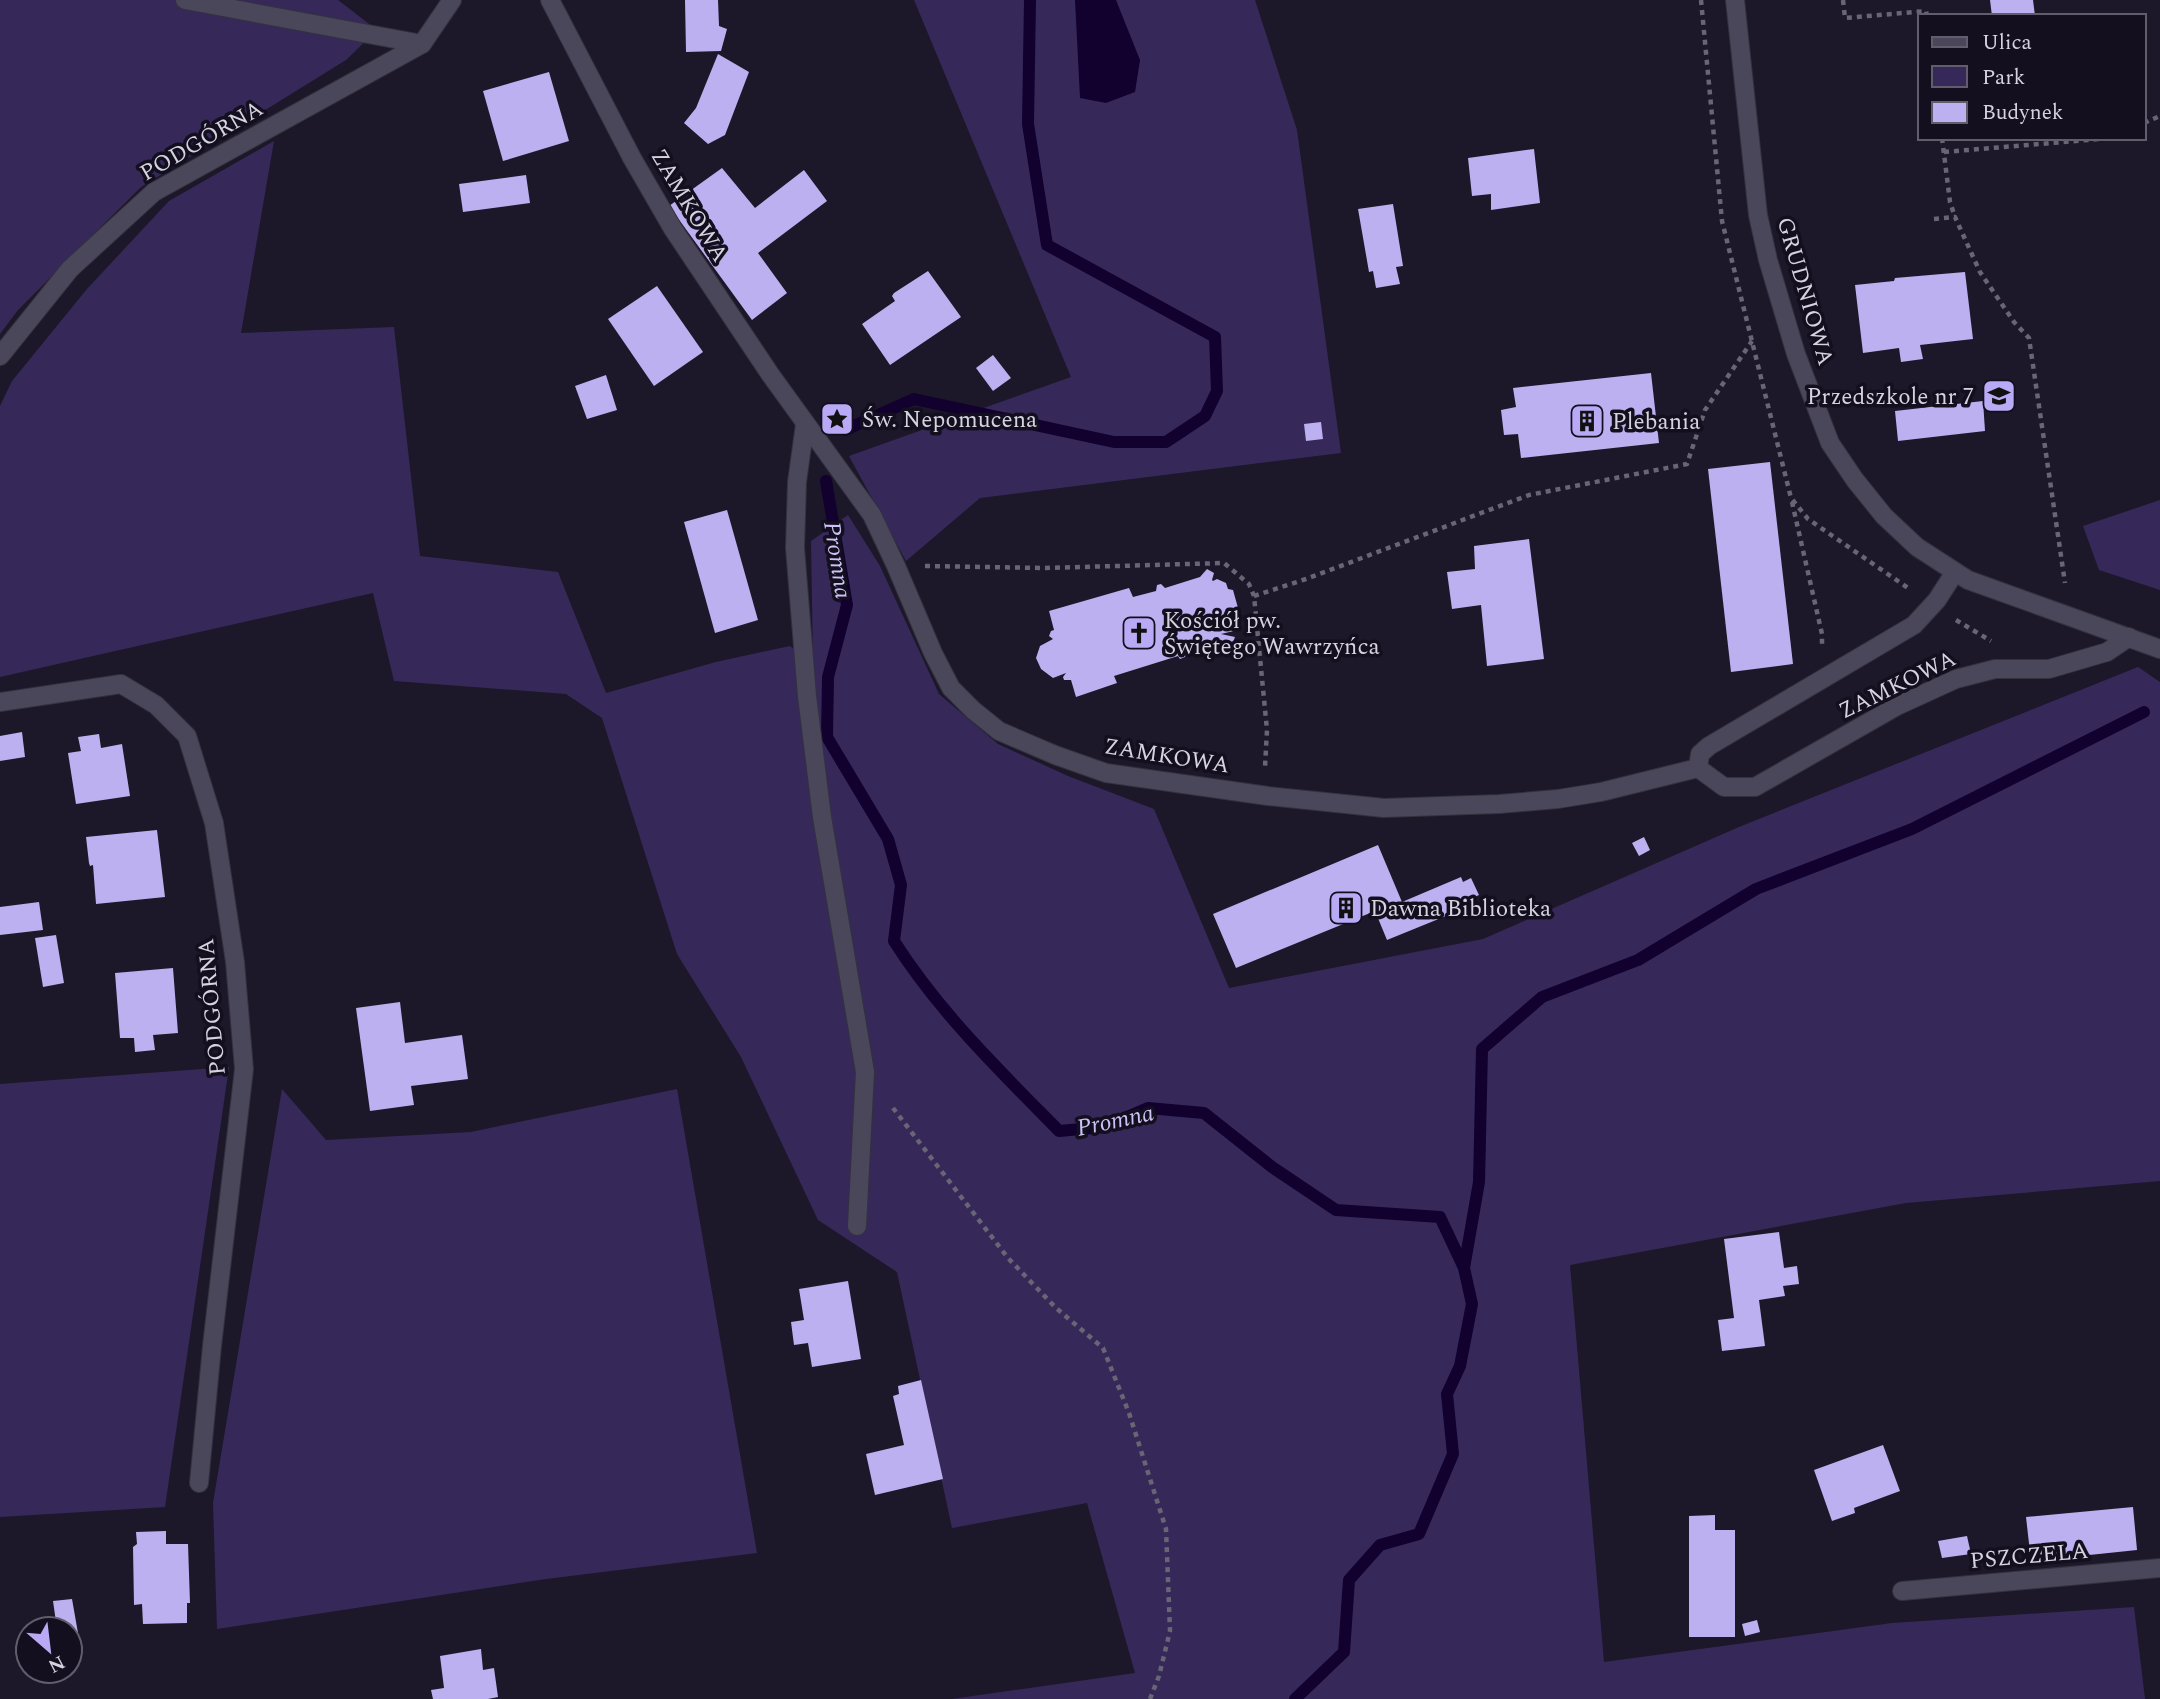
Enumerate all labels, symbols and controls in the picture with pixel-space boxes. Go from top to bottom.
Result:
legend [1918,14,2146,140]
text: Ulica [1982,27,2033,59]
text: Park [1982,62,2026,94]
street label: PODGÓRNA [133,92,270,191]
text: Budynek [1982,97,2064,129]
street label: ZAMKOWA [641,142,736,269]
street label: GRUDNIOWA [1767,213,1842,370]
school or university icon: Przedszkole nr 7 [1980,377,2018,415]
place label: Przedszkole nr 7 [1807,380,1974,415]
place icon: Św. Nepomucena [818,400,856,438]
building icon: Plebania [1568,402,1606,440]
place label: Św. Nepomucena [862,403,1037,438]
place label: Plebania [1612,405,1701,440]
water label: Promna [813,519,861,602]
place label: Kościół pw. Świętego Wawrzyńca [1164,604,1380,665]
church icon: Kościół pw. Świętego Wawrzyńca [1120,614,1158,652]
street label: ZAMKOWA [1833,642,1962,729]
street label: ZAMKOWA [1101,729,1232,784]
building icon: Dawna Biblioteka [1327,889,1365,927]
place label: Dawna Biblioteka [1370,892,1551,927]
street label: PODGÓRNA [189,937,236,1077]
water label: Promna [1073,1095,1157,1147]
street label: PSZCZELA [1968,1534,2090,1579]
north arrow [14,1615,84,1685]
text: N [43,1647,70,1680]

